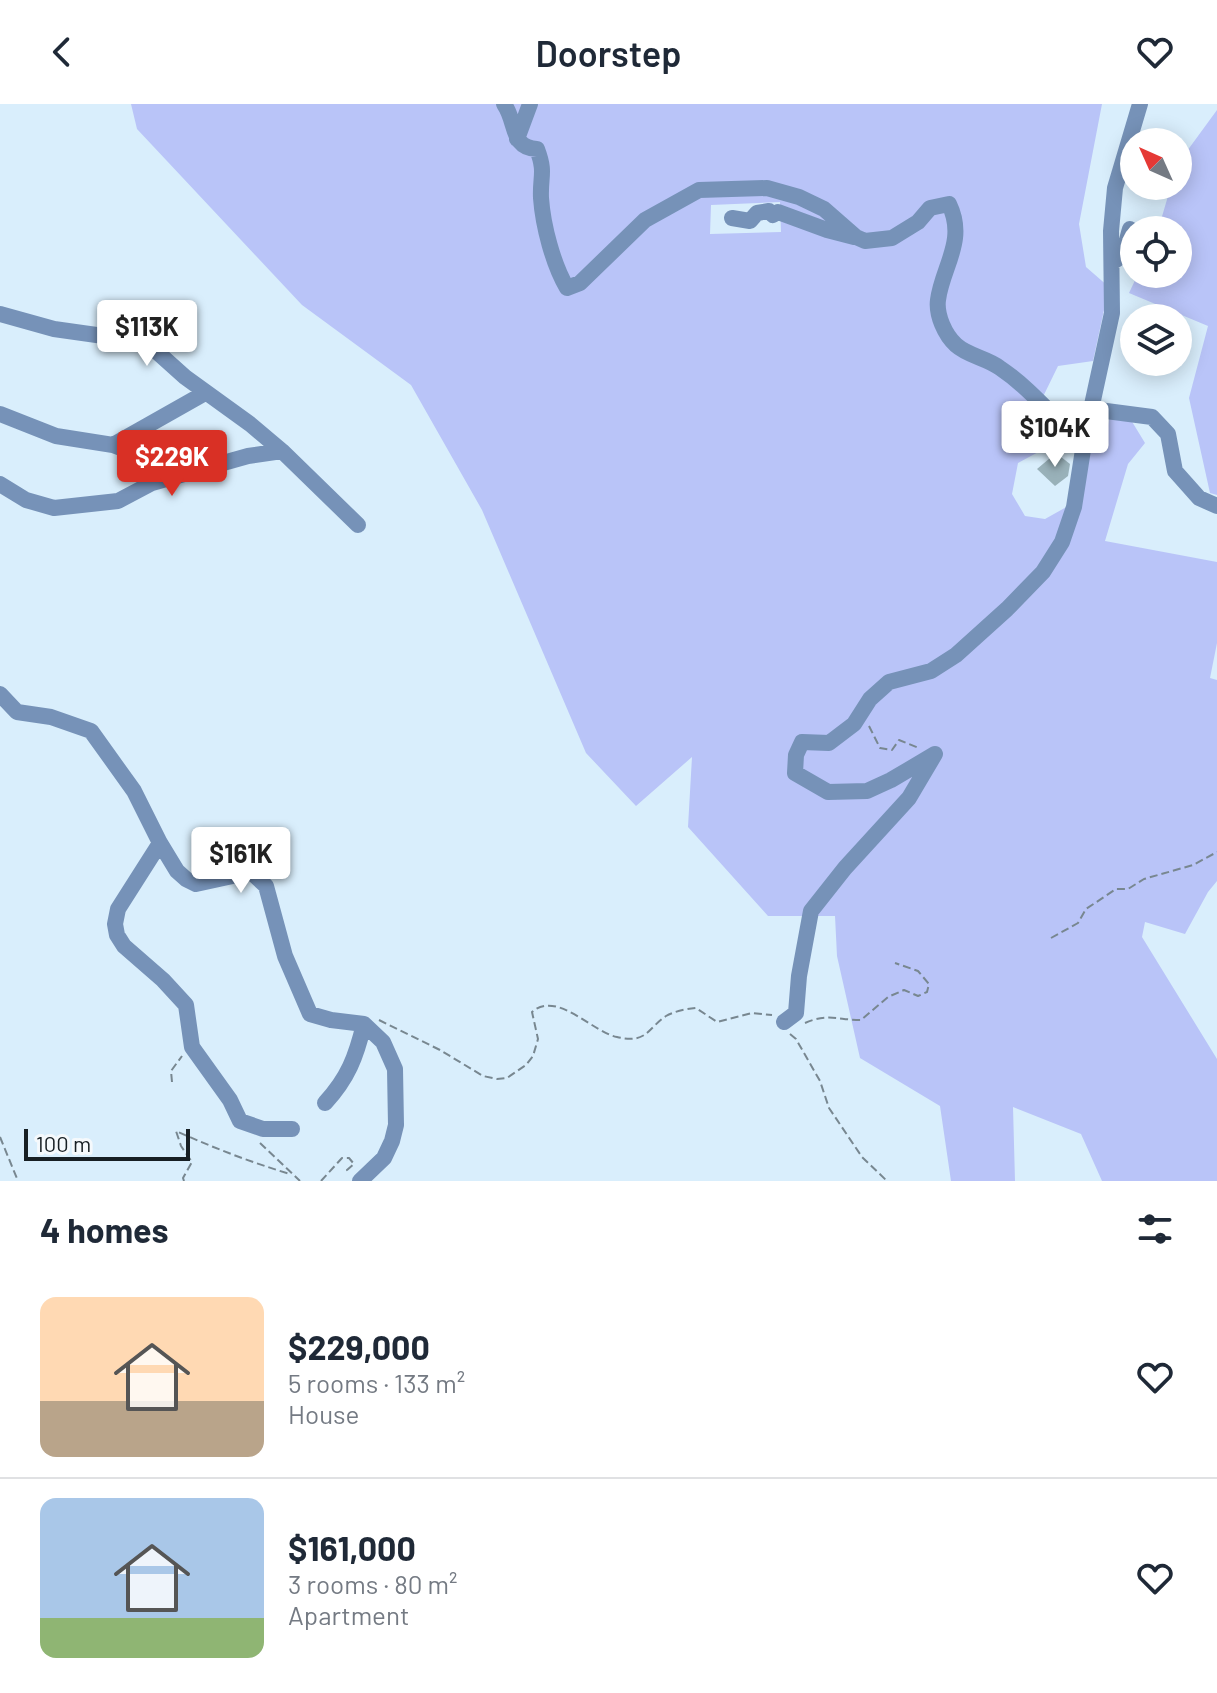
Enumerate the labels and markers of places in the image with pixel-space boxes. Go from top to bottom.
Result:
pin: $113K [91,300,203,368]
pin: $104K [999,401,1111,469]
pin: $229K [116,430,228,498]
pin: $161K [185,827,297,895]

